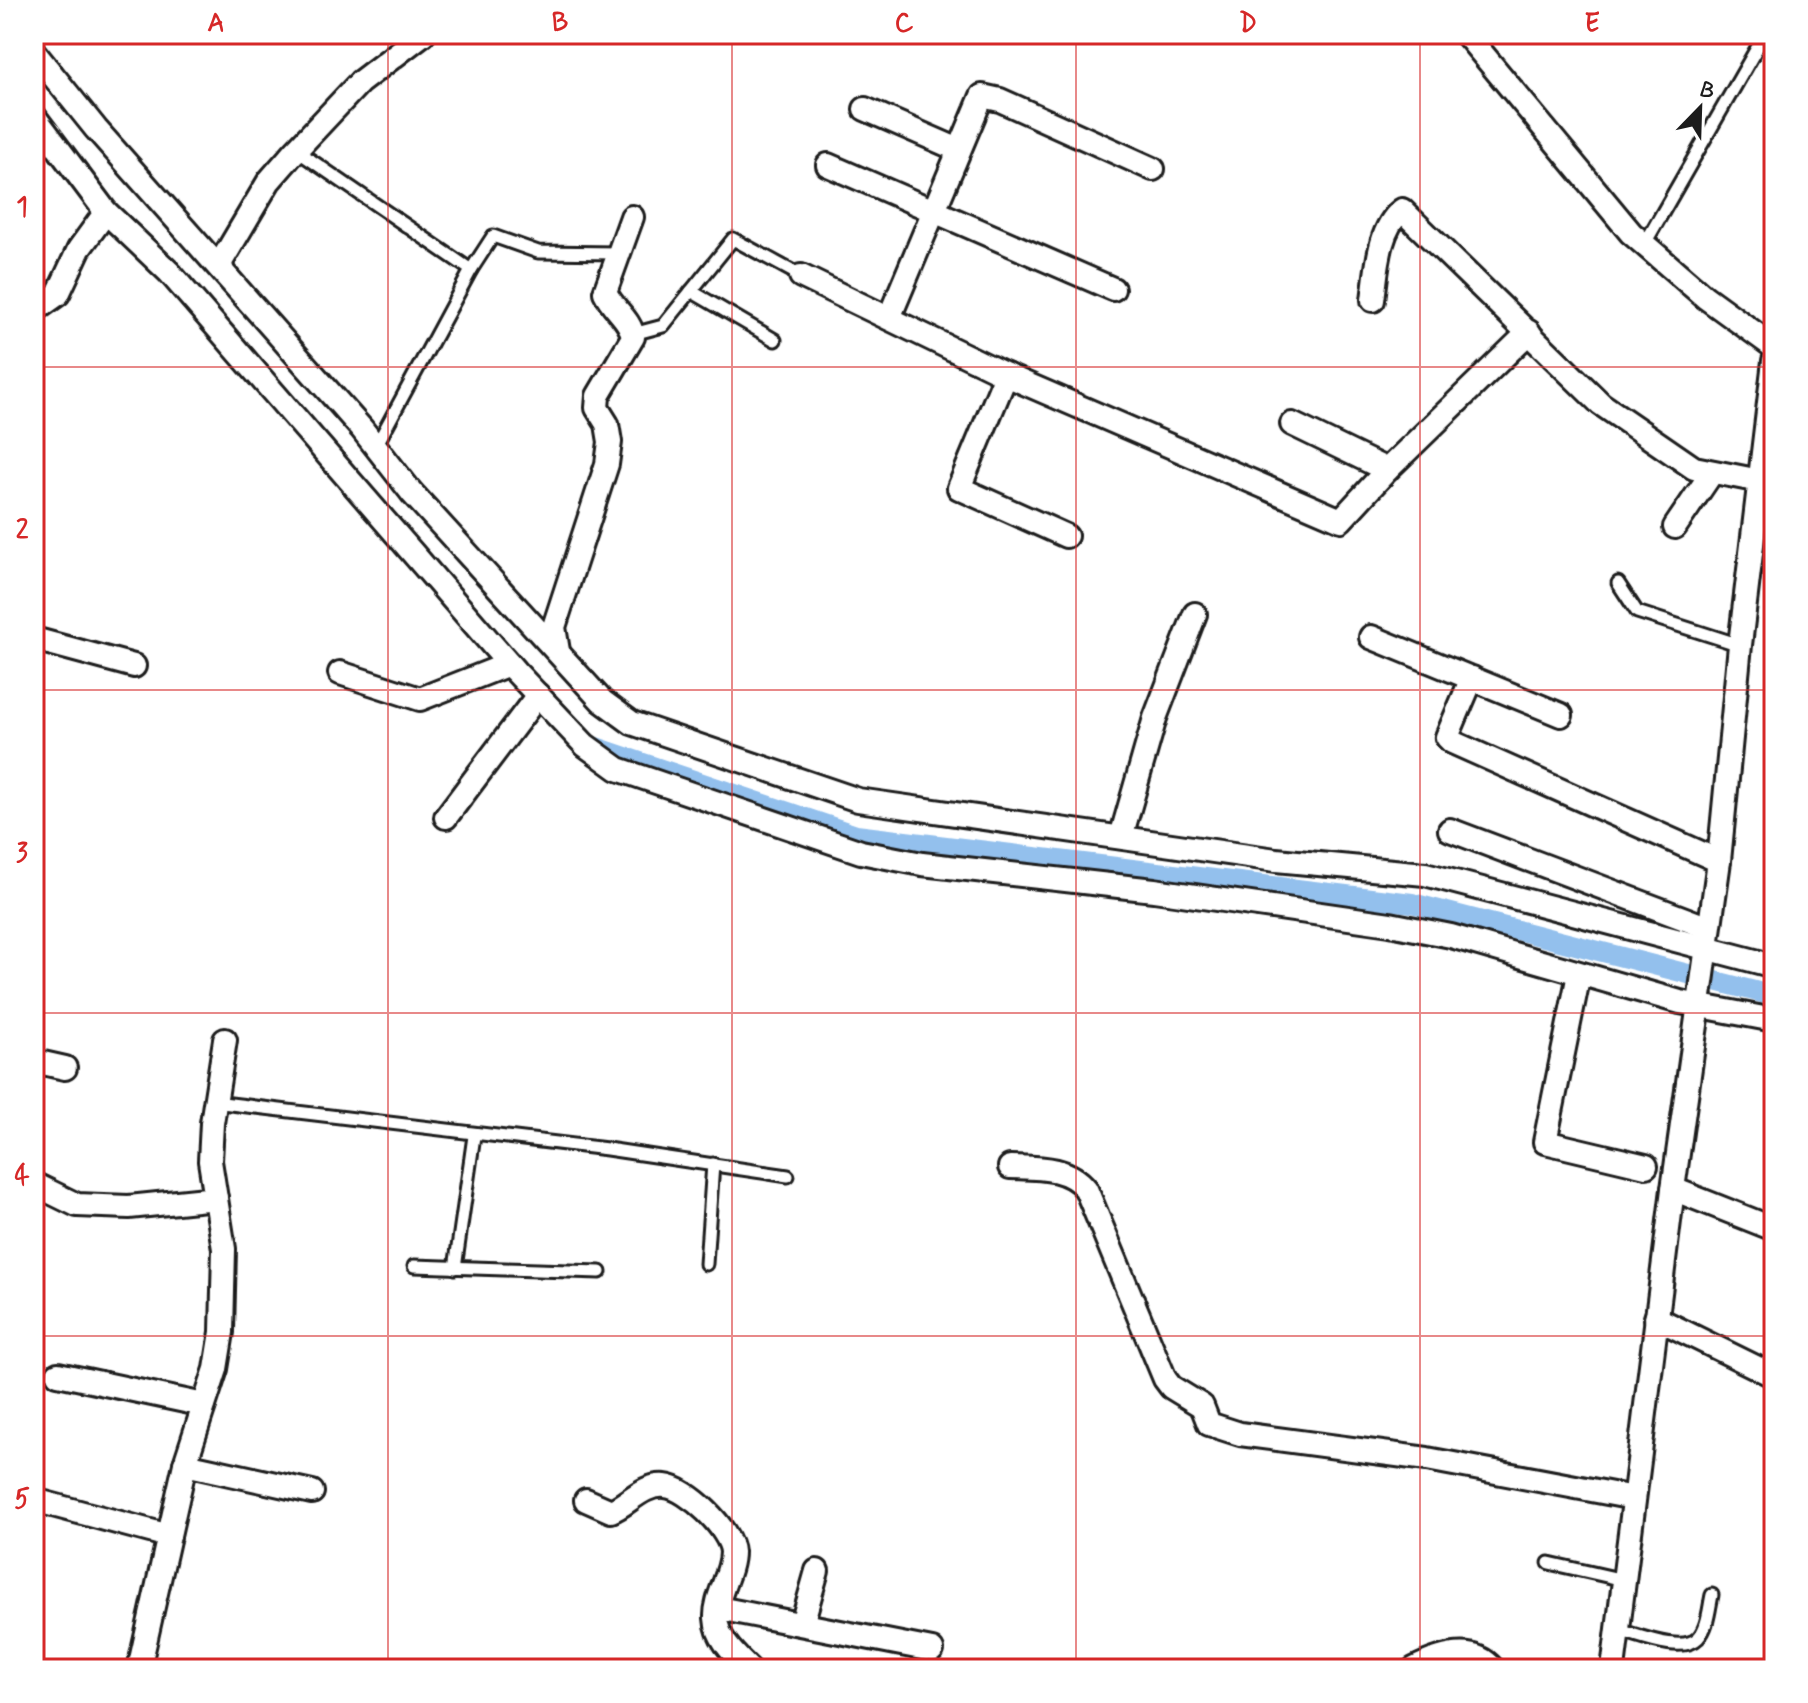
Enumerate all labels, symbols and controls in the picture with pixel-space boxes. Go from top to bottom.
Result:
text: A [207,7,225,41]
text: B [552,7,568,41]
text: C [895,7,914,41]
text: D [1239,7,1257,41]
text: E [1584,7,1600,41]
north arrow [1660,68,1740,148]
text: B [1695,76,1719,107]
text: 1 [16,191,28,225]
text: 2 [16,514,29,548]
text: 3 [16,837,28,871]
text: 4 [14,1160,30,1194]
text: 5 [14,1483,30,1517]

